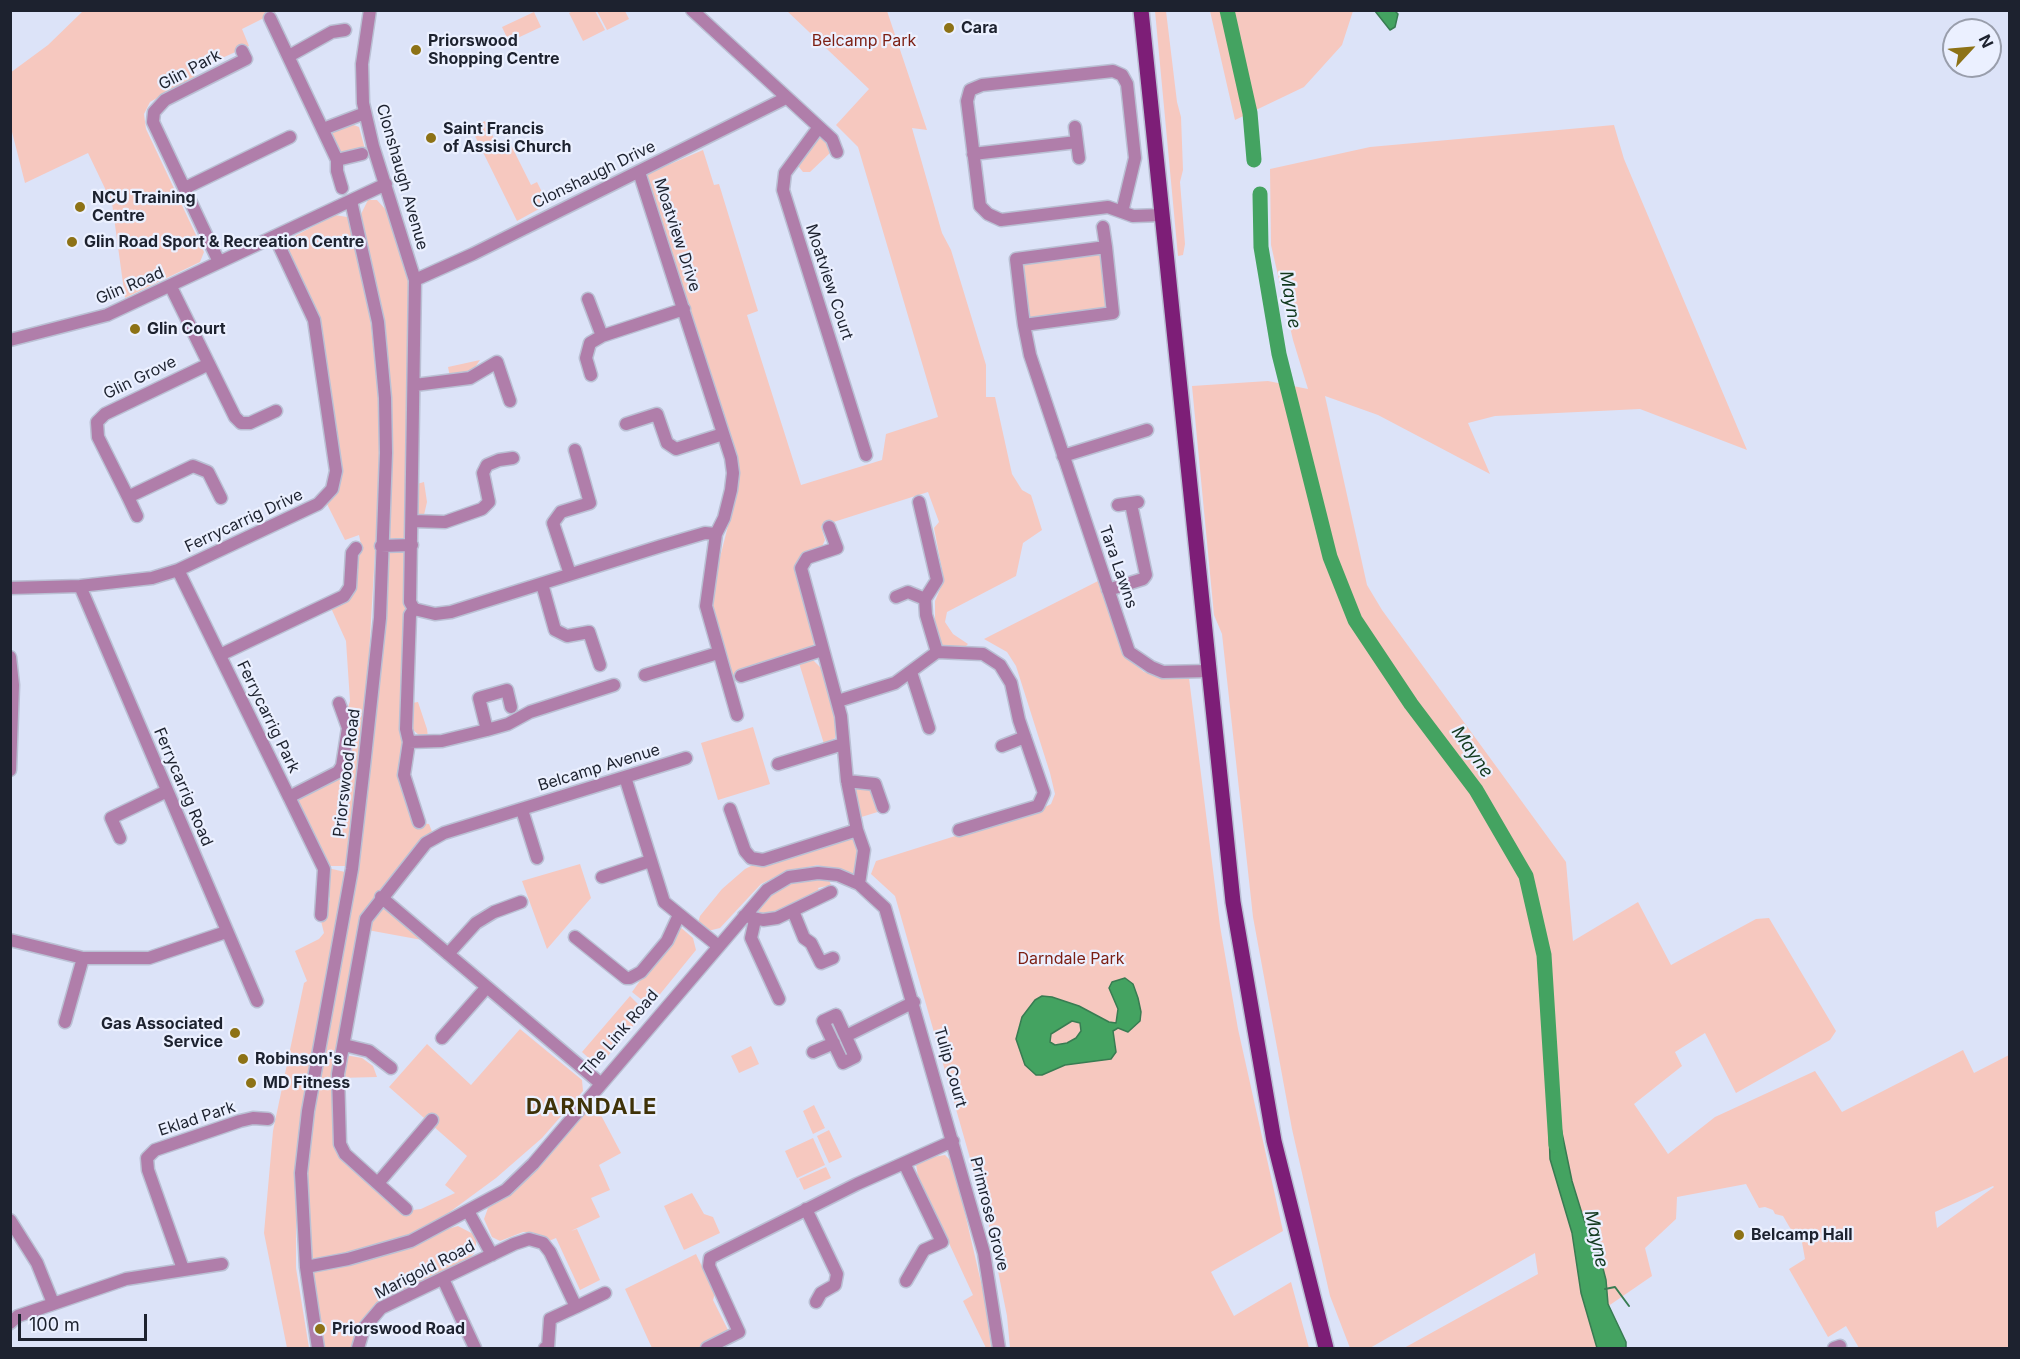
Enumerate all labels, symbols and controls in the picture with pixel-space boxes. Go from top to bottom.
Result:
place label: Cara [961,18,998,38]
north arrow [1942,18,2002,78]
marker: Cara [942,21,956,35]
place label: Priorswood Shopping Centre [428,31,559,69]
park label: Belcamp Park [812,31,916,51]
text: N [1975,31,1998,51]
marker: Priorswood Shopping Centre [409,43,423,57]
street label: Glin Park [156,46,224,94]
street label: Clonshaugh Avenue [372,102,432,252]
place label: Saint Francis of Assisi Church [443,119,571,157]
marker: Saint Francis of Assisi Church [424,131,438,145]
street label: Clonshaugh Drive [529,137,659,213]
street label: Moatview Drive [650,176,704,294]
place label: NCU Training Centre [92,188,196,226]
marker: NCU Training Centre [73,200,87,214]
street label: Moatview Court [801,222,857,342]
place label: Glin Road Sport & Recreation Centre [84,232,364,252]
marker: Glin Road Sport & Recreation Centre [65,235,79,249]
street label: Glin Road [93,263,167,309]
water label: Mayne [1275,270,1305,330]
place label: Glin Court [147,319,226,339]
marker: Glin Court [128,322,142,336]
street label: Glin Grove [100,352,180,404]
street label: Ferrycarrig Drive [182,485,306,557]
street label: Tara Lawns [1095,523,1141,611]
street label: Ferrycarrig Park [232,658,304,776]
street label: Priorswood Road [330,708,364,838]
water label: Mayne [1446,722,1498,782]
street label: Ferrycarrig Road [149,725,217,849]
street label: Belcamp Avenue [536,740,662,796]
park label: Darndale Park [1018,949,1124,969]
street label: The Link Road [577,986,663,1080]
place label: Gas Associated Service [101,1014,223,1052]
street label: Tulip Court [929,1025,971,1109]
marker: Gas Associated Service [228,1026,242,1040]
place label: Robinson's [255,1049,342,1069]
marker: Robinson's [236,1052,250,1066]
place label: MD Fitness [263,1073,350,1093]
marker: MD Fitness [244,1076,258,1090]
district label: DARNDALE [526,1094,658,1120]
street label: Eklad Park [156,1098,238,1140]
street label: Primrose Grove [966,1155,1012,1273]
water label: Mayne [1579,1208,1613,1270]
place label: Belcamp Hall [1751,1225,1853,1245]
marker: Belcamp Hall [1732,1228,1746,1242]
street label: Marigold Road [372,1237,478,1303]
scale bar [21,1302,150,1340]
text: 100 m [29,1314,80,1335]
place label: Priorswood Road [332,1319,465,1339]
marker: Priorswood Road [313,1322,327,1336]

